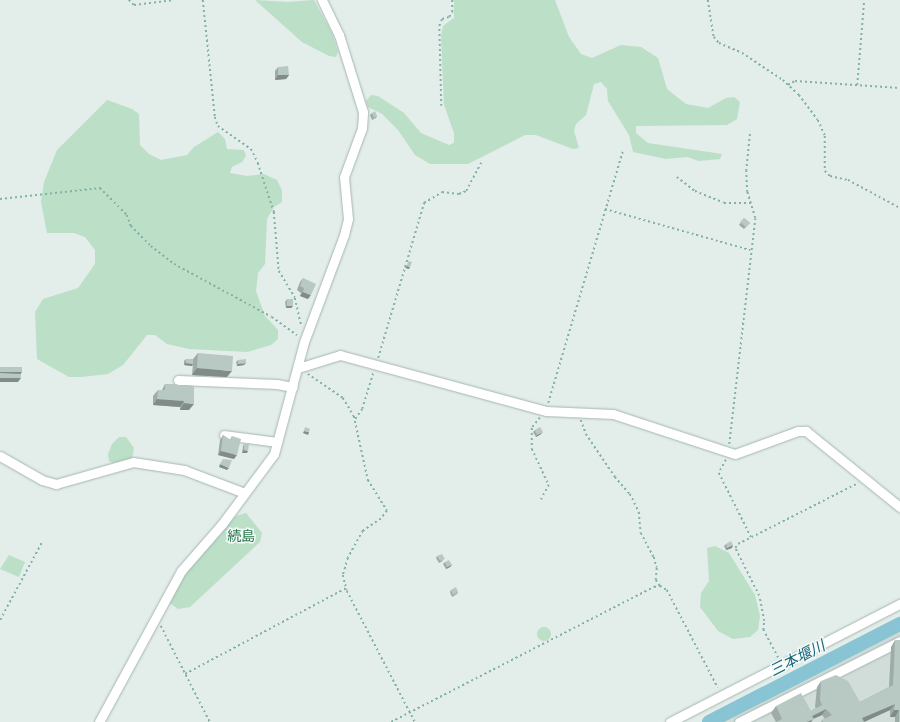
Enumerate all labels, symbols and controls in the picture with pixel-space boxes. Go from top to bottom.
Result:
park label: 続島 [227,528,255,544]
water label: 三本堰川 [766,636,828,680]

